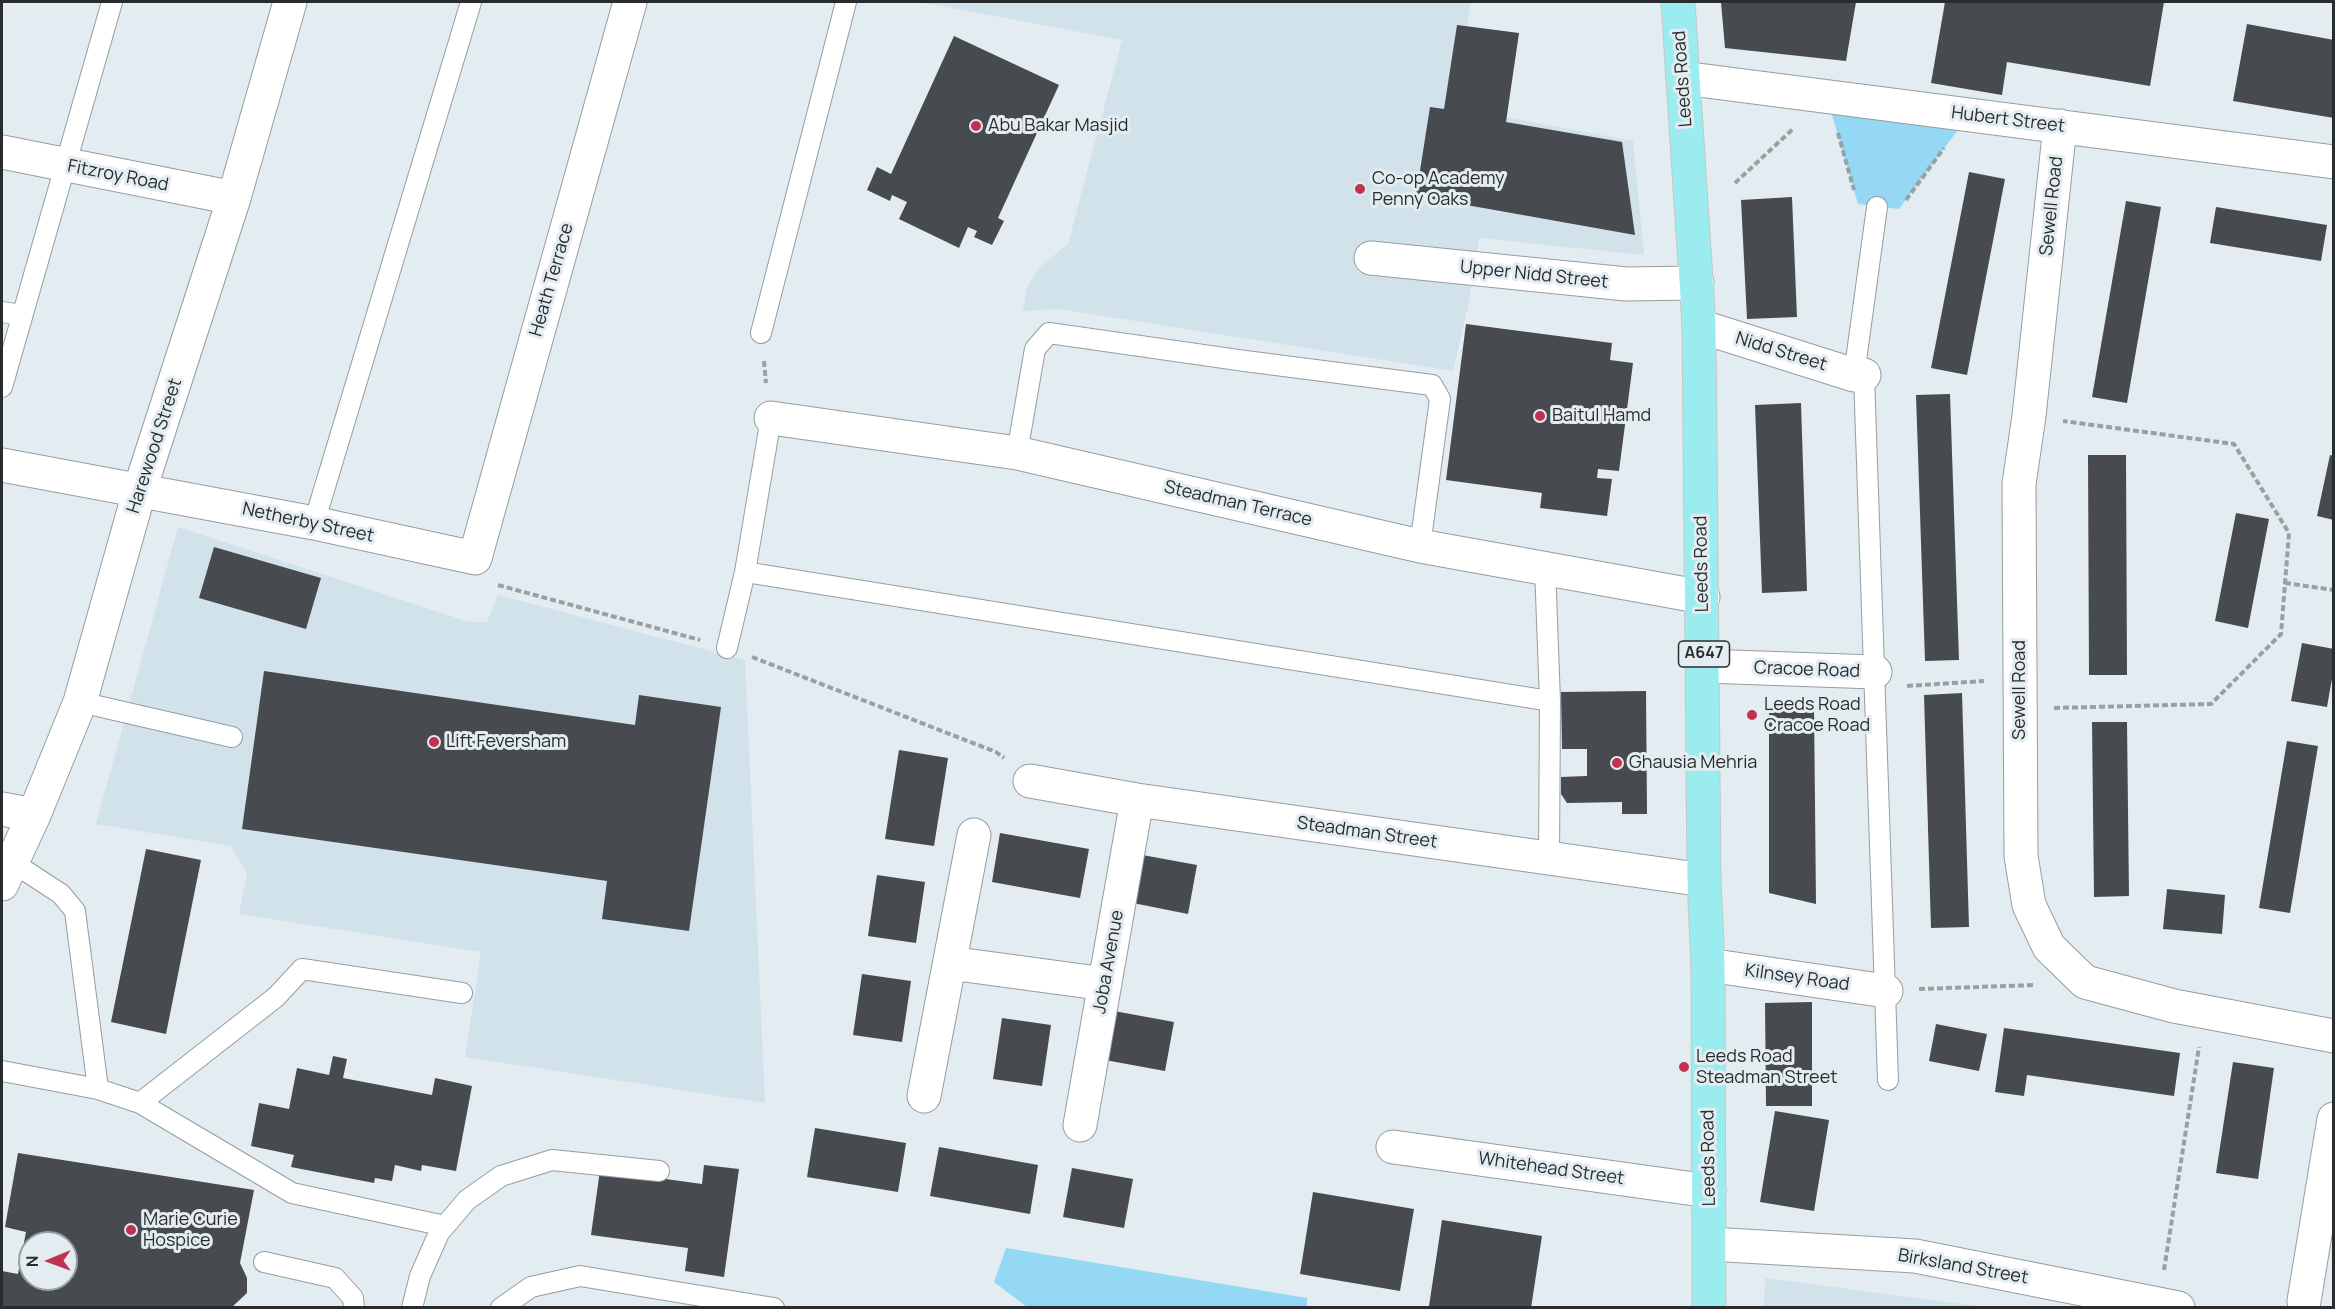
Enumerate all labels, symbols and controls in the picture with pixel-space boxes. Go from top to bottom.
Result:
street label: Leeds Road [1669,30,1697,128]
street label: Hubert Street [1950,102,2066,138]
place label: Abu Bakar Masjid [988,115,1128,137]
marker: Abu Bakar Masjid [969,119,983,133]
street label: Sewell Road [2036,155,2068,257]
street label: Fitzroy Road [66,156,170,196]
place label: Co-op Academy Penny Oaks [1372,168,1505,210]
marker: Co-op Academy Penny Oaks [1353,182,1367,196]
street label: Heath Terrace [526,221,578,339]
street label: Upper Nidd Street [1459,256,1609,294]
street label: Nidd Street [1733,328,1829,376]
street label: Harewood Street [123,376,187,516]
place label: Baitul Hamd [1552,405,1651,427]
marker: Baitul Hamd [1533,409,1547,423]
street label: Steadman Terrace [1162,476,1314,532]
street label: Netherby Street [240,499,376,547]
street label: Leeds Road [1690,516,1714,612]
street label: Sewell Road [2009,640,2031,740]
road number: A647 [1678,641,1730,667]
street label: Cracoe Road [1754,657,1860,683]
place label: Leeds Road Cracoe Road [1764,694,1870,736]
marker: Leeds Road Cracoe Road [1745,708,1759,722]
place label: Lift Feversham [446,731,566,753]
marker: Lift Feversham [427,735,441,749]
place label: Ghausia Mehria [1629,752,1757,774]
marker: Ghausia Mehria [1610,756,1624,770]
street label: Steadman Street [1295,812,1439,854]
street label: Joba Avenue [1089,908,1129,1016]
street label: Kilnsey Road [1743,960,1851,996]
place label: Leeds Road Steadman Street [1696,1046,1837,1088]
marker: Leeds Road Steadman Street [1677,1060,1691,1074]
street label: Leeds Road [1697,1110,1721,1206]
street label: Whitehead Street [1477,1148,1625,1190]
place label: Marie Curie Hospice [143,1209,238,1252]
marker: Marie Curie Hospice [124,1223,138,1237]
north arrow [18,1231,78,1291]
street label: Birksland Street [1896,1245,2030,1289]
text: N [21,1255,43,1267]

